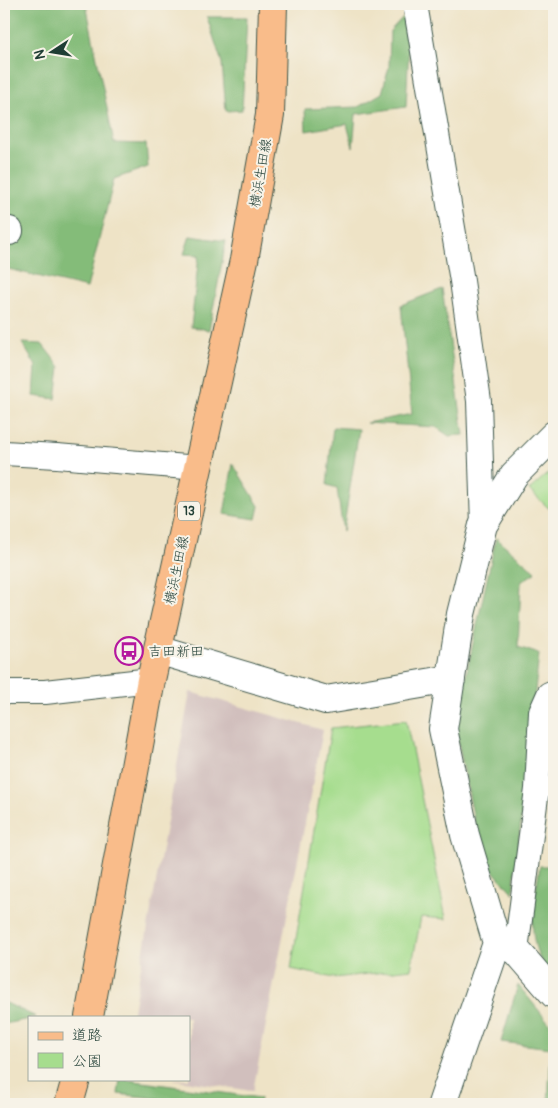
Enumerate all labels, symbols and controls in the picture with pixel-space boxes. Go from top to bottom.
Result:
north arrow [28,28,78,78]
text: N [30,48,49,61]
street label: 横浜生田線 [246,137,275,209]
road number: 13 [178,502,200,520]
street label: 横浜生田線 [161,534,192,606]
bus stop icon: 吉田新田 [114,636,144,666]
place label: 吉田新田 [148,643,204,660]
legend [28,1016,190,1080]
text: 道路 [72,1026,102,1045]
text: 公園 [72,1052,102,1071]

